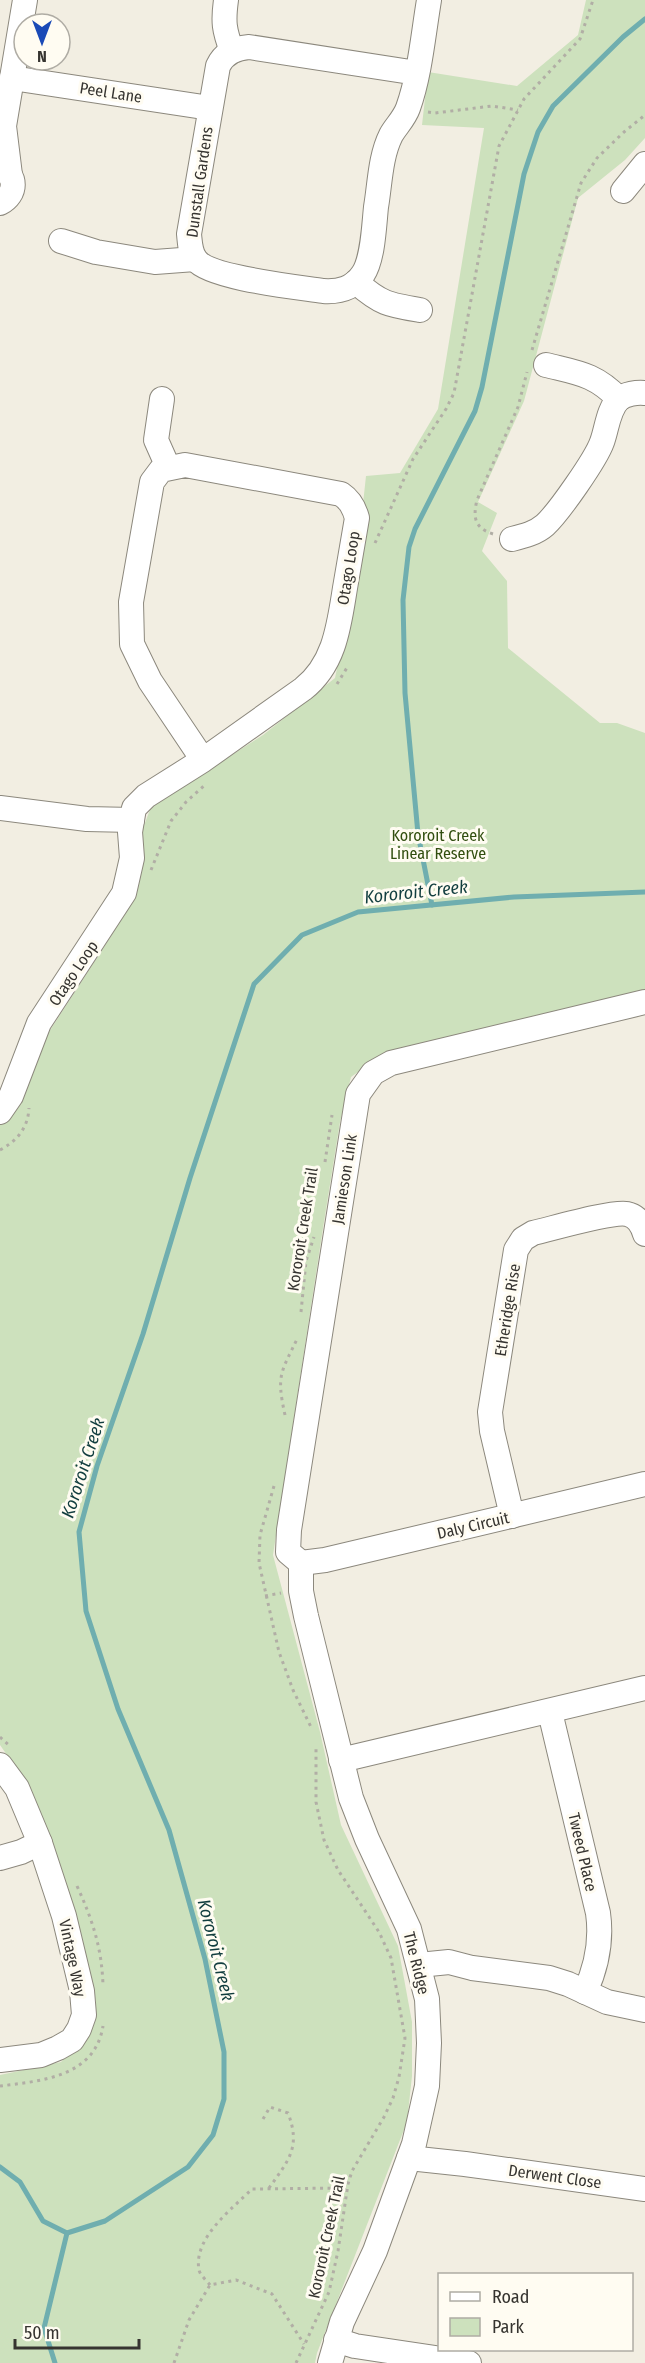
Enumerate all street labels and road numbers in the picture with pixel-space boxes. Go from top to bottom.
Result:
street label: Peel Lane [78,78,144,107]
street label: Dunstall Gardens [182,125,217,239]
street label: Otago Loop [333,530,364,606]
street label: Otago Loop [45,937,102,1009]
street label: Jamieson Link [328,1132,361,1225]
street label: Kororoit Creek Trail [283,1166,322,1292]
street label: Etheridge Rise [491,1262,524,1358]
street label: Daly Circuit [435,1508,512,1543]
street label: Tweed Place [564,1811,601,1893]
street label: Vintage Way [55,1918,90,1999]
street label: The Ridge [400,1930,433,1997]
street label: Derwent Close [507,2161,603,2192]
street label: Kororoit Creek Trail [304,2174,349,2300]

